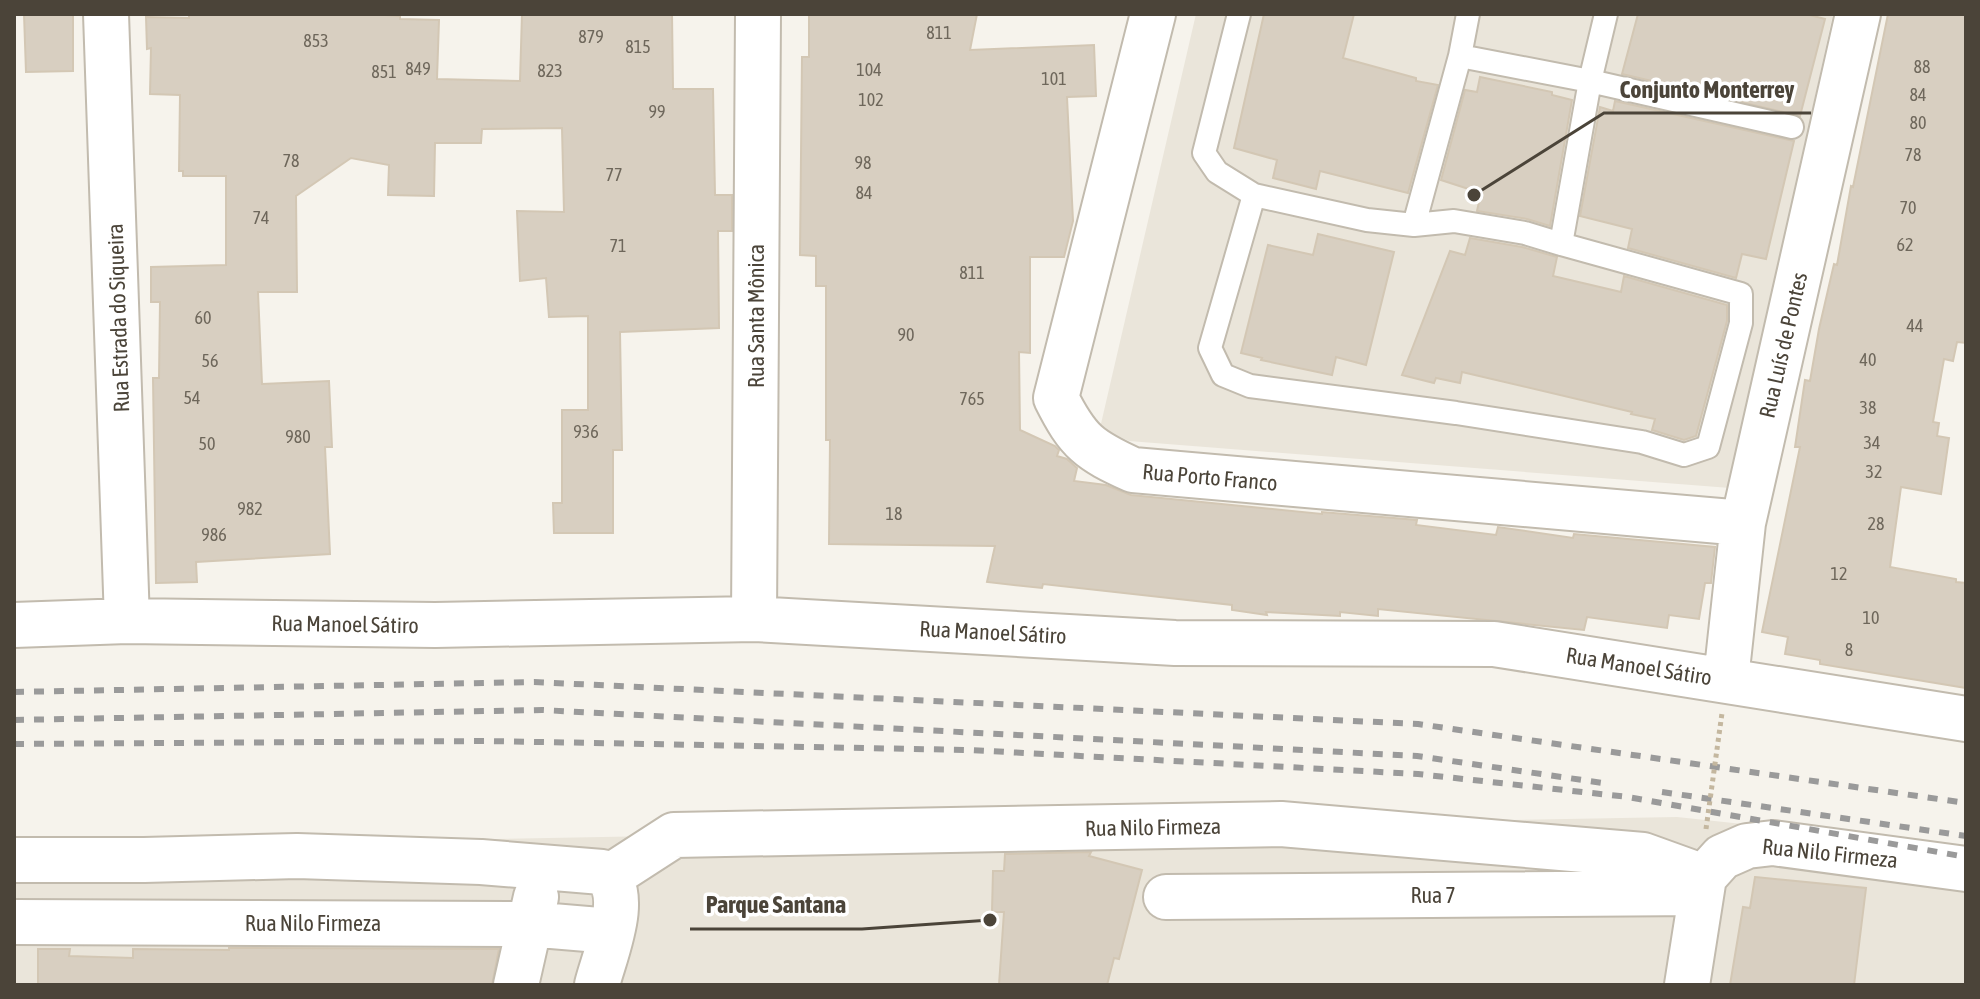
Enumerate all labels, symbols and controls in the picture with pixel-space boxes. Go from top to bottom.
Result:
house number: 811 [926,22,952,43]
house number: 879 [578,26,604,47]
house number: 853 [303,30,329,51]
house number: 815 [625,36,651,57]
house number: 88 [1914,56,1930,77]
house number: 849 [405,58,431,79]
house number: 104 [856,59,882,80]
house number: 823 [537,60,563,81]
house number: 851 [371,61,397,82]
callout: Conjunto Monterrey [1604,65,1811,113]
house number: 101 [1041,68,1067,89]
text: Conjunto Monterrey [1620,76,1795,103]
house number: 84 [1910,84,1926,105]
house number: 102 [858,89,884,110]
house number: 99 [649,101,665,122]
house number: 80 [1910,112,1926,133]
house number: 78 [1905,144,1921,165]
house number: 78 [283,150,299,171]
house number: 98 [855,152,871,173]
house number: 77 [606,164,622,185]
house number: 84 [856,182,872,203]
house number: 70 [1900,197,1916,218]
house number: 74 [253,207,269,228]
street label: Rua Estrada do Siqueira [102,223,134,413]
house number: 62 [1897,234,1913,255]
house number: 71 [610,235,626,256]
street label: Rua Santa Mônica [743,244,769,388]
house number: 811 [959,262,985,283]
street label: Rua Luís de Pontes [1754,269,1812,420]
house number: 60 [195,307,211,328]
house number: 44 [1907,315,1923,336]
house number: 90 [898,324,914,345]
house number: 40 [1860,349,1876,370]
house number: 56 [202,350,218,371]
house number: 54 [184,387,200,408]
house number: 765 [959,388,985,409]
house number: 38 [1860,397,1876,418]
house number: 936 [573,421,599,442]
house number: 980 [285,426,311,447]
house number: 34 [1864,432,1880,453]
house number: 50 [199,433,215,454]
street label: Rua Porto Franco [1141,458,1279,496]
house number: 32 [1866,461,1882,482]
house number: 982 [237,498,263,519]
house number: 18 [886,503,902,524]
house number: 28 [1868,513,1884,534]
house number: 986 [201,524,227,545]
house number: 12 [1831,563,1847,584]
house number: 10 [1863,607,1879,628]
street label: Rua Manoel Sátiro [271,610,419,638]
street label: Rua Manoel Sátiro [919,615,1067,649]
house number: 8 [1845,639,1853,660]
street label: Rua Manoel Sátiro [1564,642,1714,690]
street label: Rua Nilo Firmeza [1085,813,1221,841]
street label: Rua Nilo Firmeza [1761,833,1899,873]
callout: Parque Santana [690,881,862,929]
street label: Rua 7 [1410,882,1456,908]
text: Parque Santana [706,891,846,918]
street label: Rua Nilo Firmeza [245,910,381,936]

